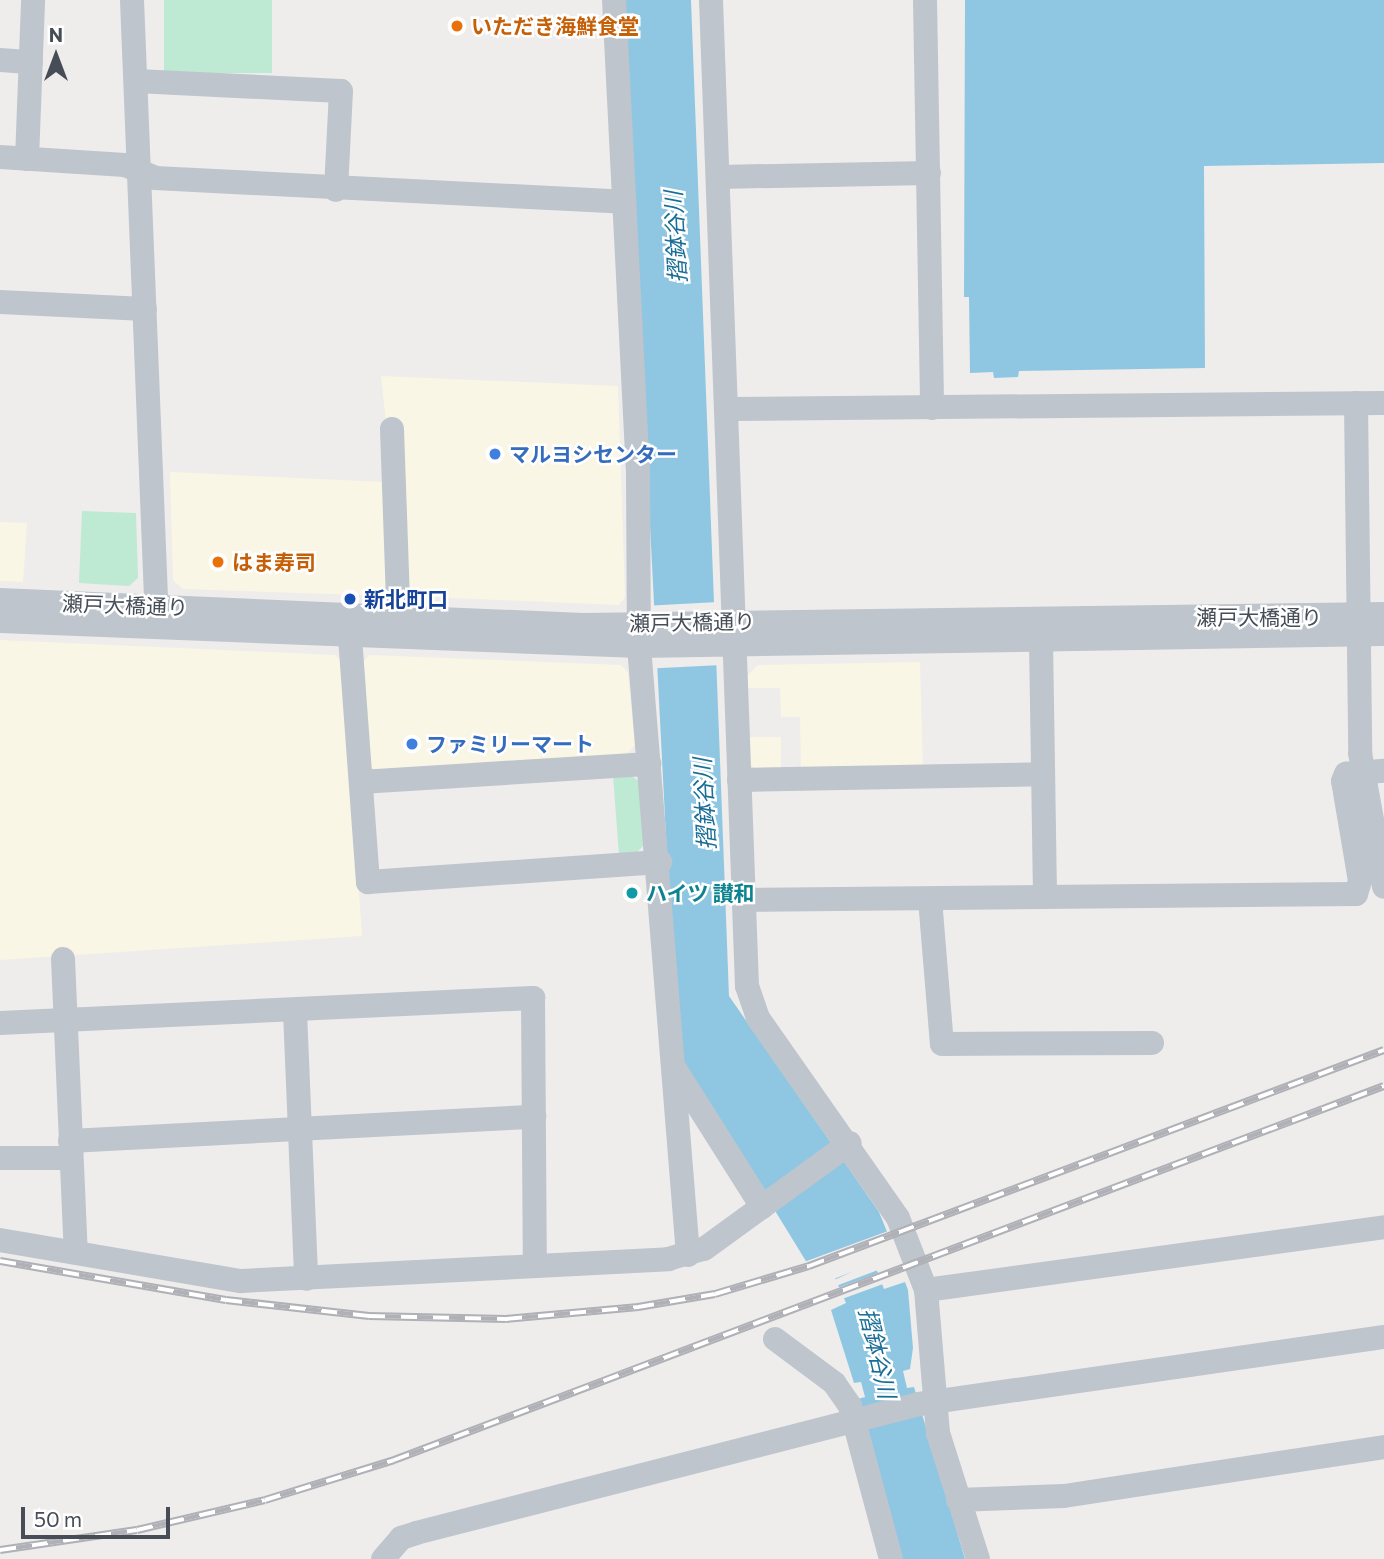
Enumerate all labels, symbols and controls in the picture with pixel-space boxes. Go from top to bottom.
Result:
place label: いただき海鮮食堂 [471,13,639,39]
marker: いただき海鮮食堂 [449,18,465,34]
north arrow [21,21,91,91]
text: N [49,23,63,46]
water label: 摺鉢谷川 [659,190,691,284]
place label: マルヨシセンター [509,441,677,467]
marker: マルヨシセンター [487,446,503,462]
place label: はま寿司 [232,549,316,575]
marker: はま寿司 [210,554,226,570]
place label: 新北町口 [364,586,448,612]
street label: 瀬戸大橋通り [62,590,188,620]
marker: 新北町口 [342,591,358,607]
street label: 瀬戸大橋通り [1196,604,1322,630]
street label: 瀬戸大橋通り [629,608,755,636]
place label: ファミリーマート [426,731,594,757]
marker: ファミリーマート [404,736,420,752]
water label: 摺鉢谷川 [688,757,720,851]
place label: ハイツ 讃和 [646,880,755,906]
marker: ハイツ 讃和 [624,885,640,901]
water label: 摺鉢谷川 [854,1305,902,1401]
scale bar [24,1492,173,1536]
text: 50 m [34,1506,82,1531]

